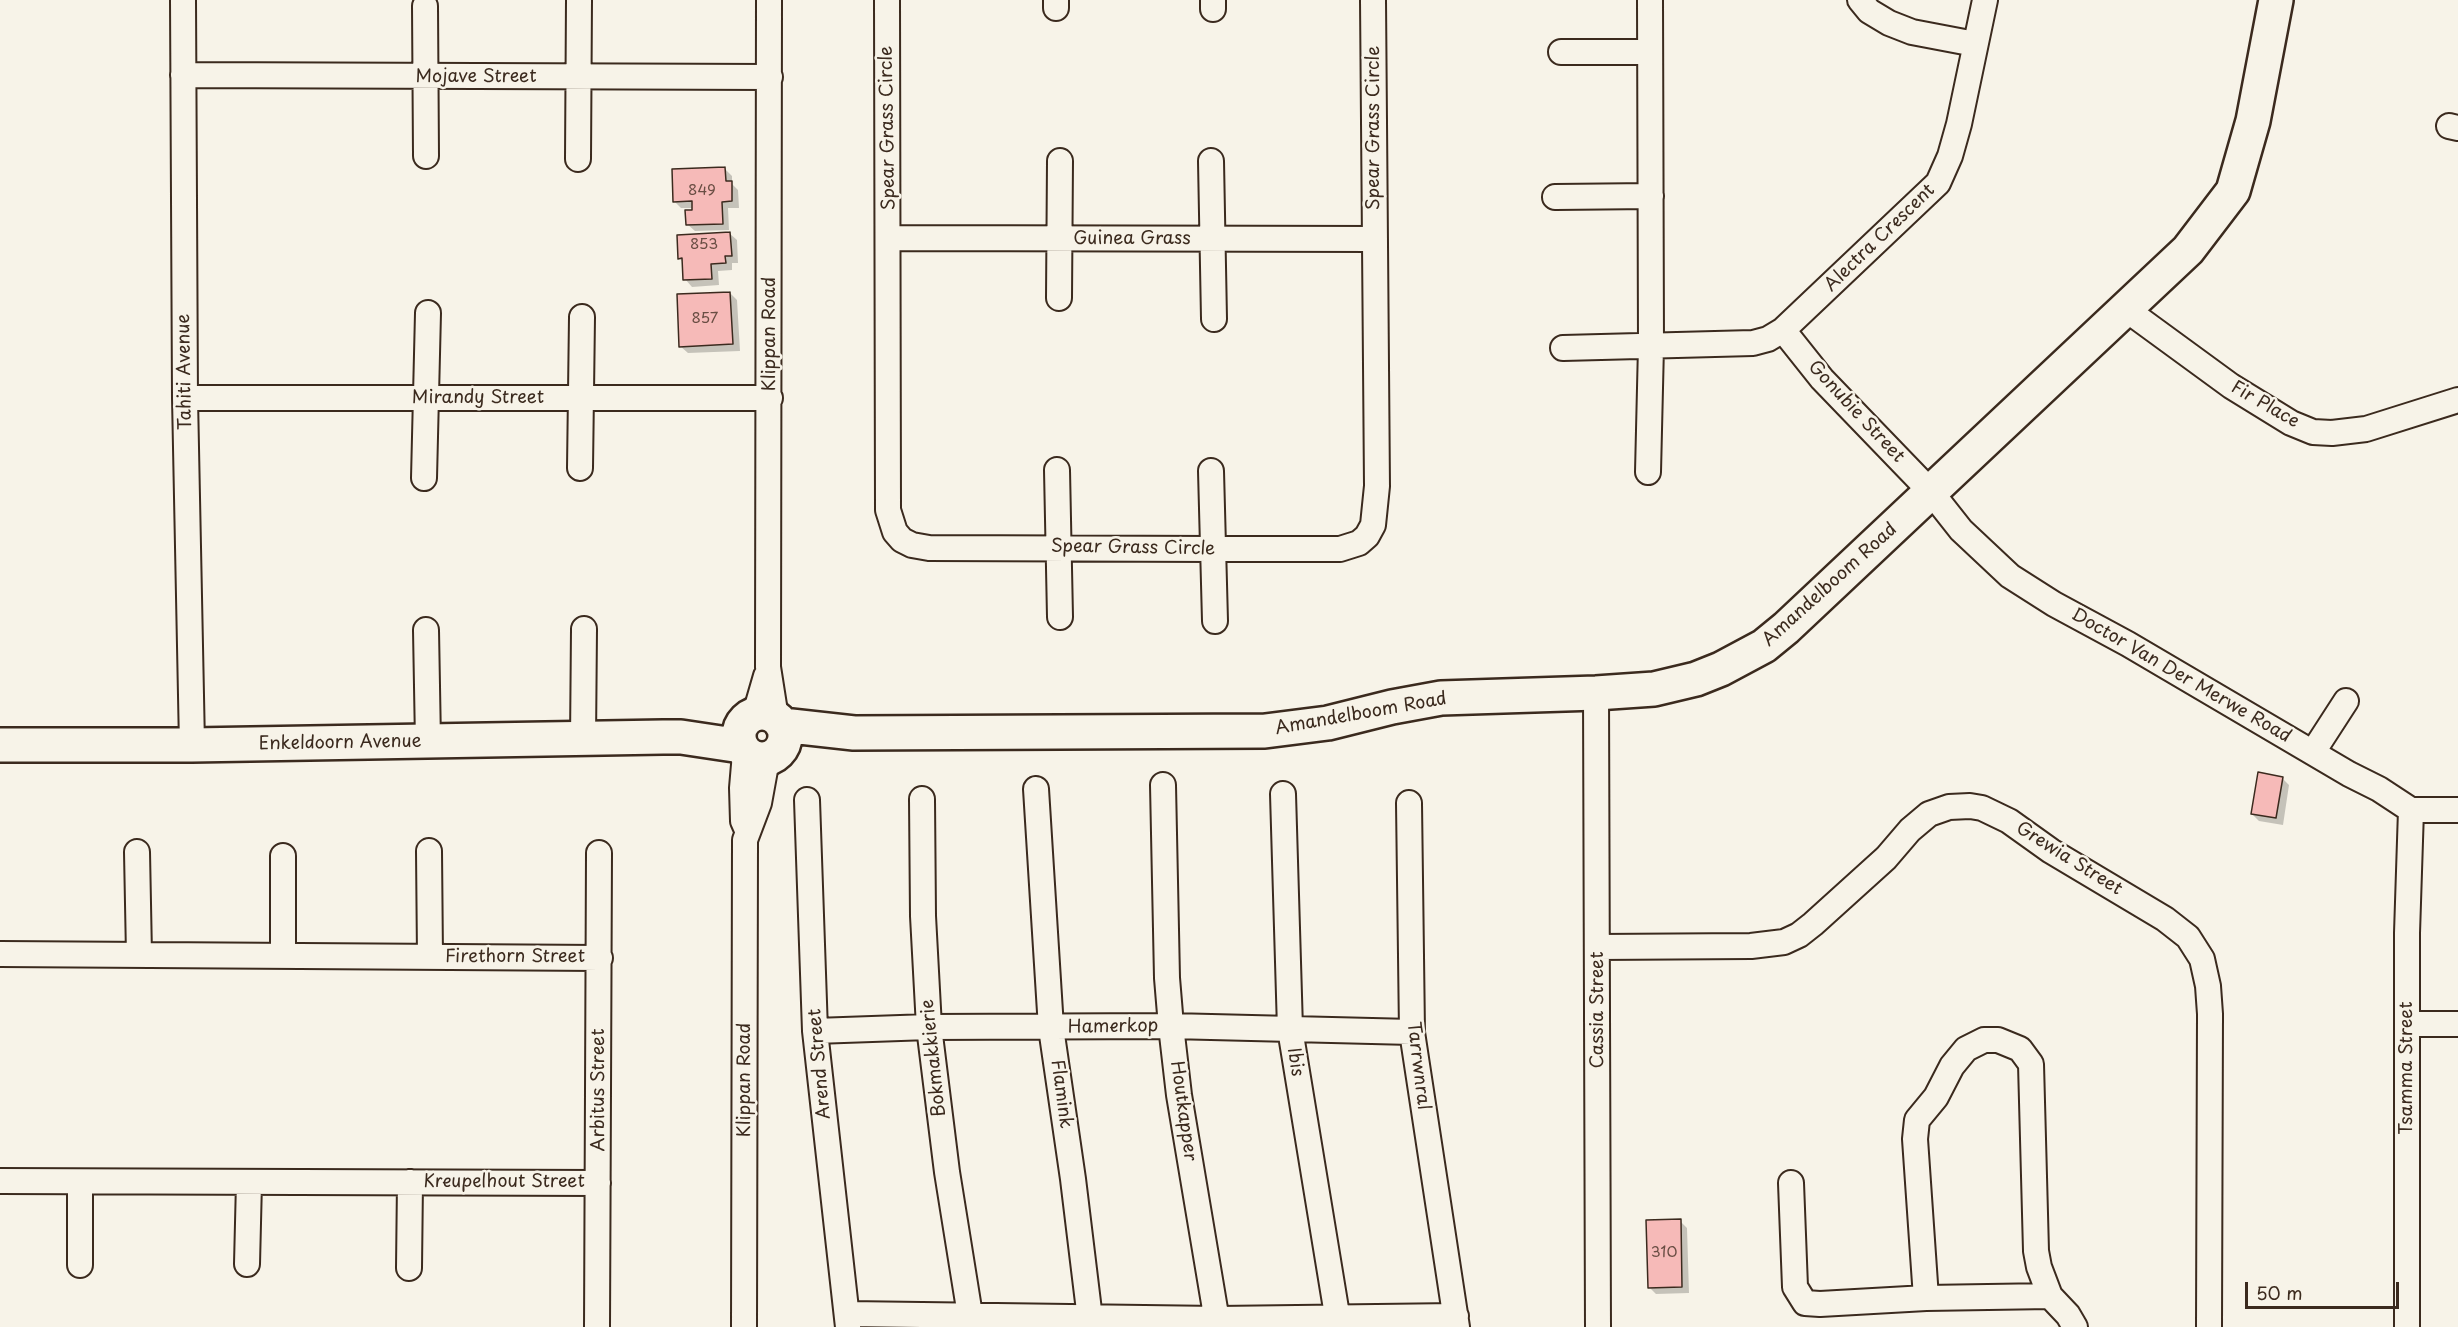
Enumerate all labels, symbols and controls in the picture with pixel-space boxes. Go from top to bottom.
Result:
street label: Spear Grass Circle [876,46,900,210]
street label: Spear Grass Circle [1363,46,1385,210]
street label: Mojave Street [415,66,537,88]
street label: Alectra Crescent [1820,180,1940,296]
house number: 849 [688,182,716,200]
street label: Guinea Grass [1073,228,1191,250]
house number: 853 [690,236,718,254]
street label: Klippan Road [759,277,781,391]
house number: 857 [692,310,718,328]
street label: Tahiti Avenue [173,314,197,430]
street label: Gonubie Street [1803,357,1909,467]
street label: Fir Place [2227,377,2303,433]
street label: Mirandy Street [412,387,544,409]
street label: Amandelboom Road [1758,519,1902,651]
street label: Spear Grass Circle [1051,536,1215,560]
street label: Doctor Van Der Merwe Road [2067,604,2295,748]
street label: Amandelboom Road [1274,688,1448,740]
street label: Enkeldoorn Avenue [258,731,422,755]
street label: Grewia Street [2012,818,2126,900]
street label: Firethorn Street [445,946,585,968]
street label: Cassia Street [1587,951,1609,1069]
street label: Bokmakkierie [917,998,951,1118]
street label: Tsamma Street [2396,1001,2418,1135]
street label: Arend Street [804,1008,836,1120]
street label: Hamerkop [1067,1015,1159,1039]
street label: Tarrwnral [1402,1021,1434,1111]
street label: Klippan Road [734,1023,756,1137]
street label: Arbitus Street [588,1028,610,1152]
street label: Ibis [1282,1046,1308,1078]
street label: Flamink [1046,1058,1076,1130]
street label: Houtkapper [1165,1060,1201,1162]
street label: Kreupelhout Street [423,1171,585,1193]
house number: 310 [1651,1244,1677,1262]
scale bar [2248,1270,2402,1308]
text: 50 m [2256,1279,2303,1306]

